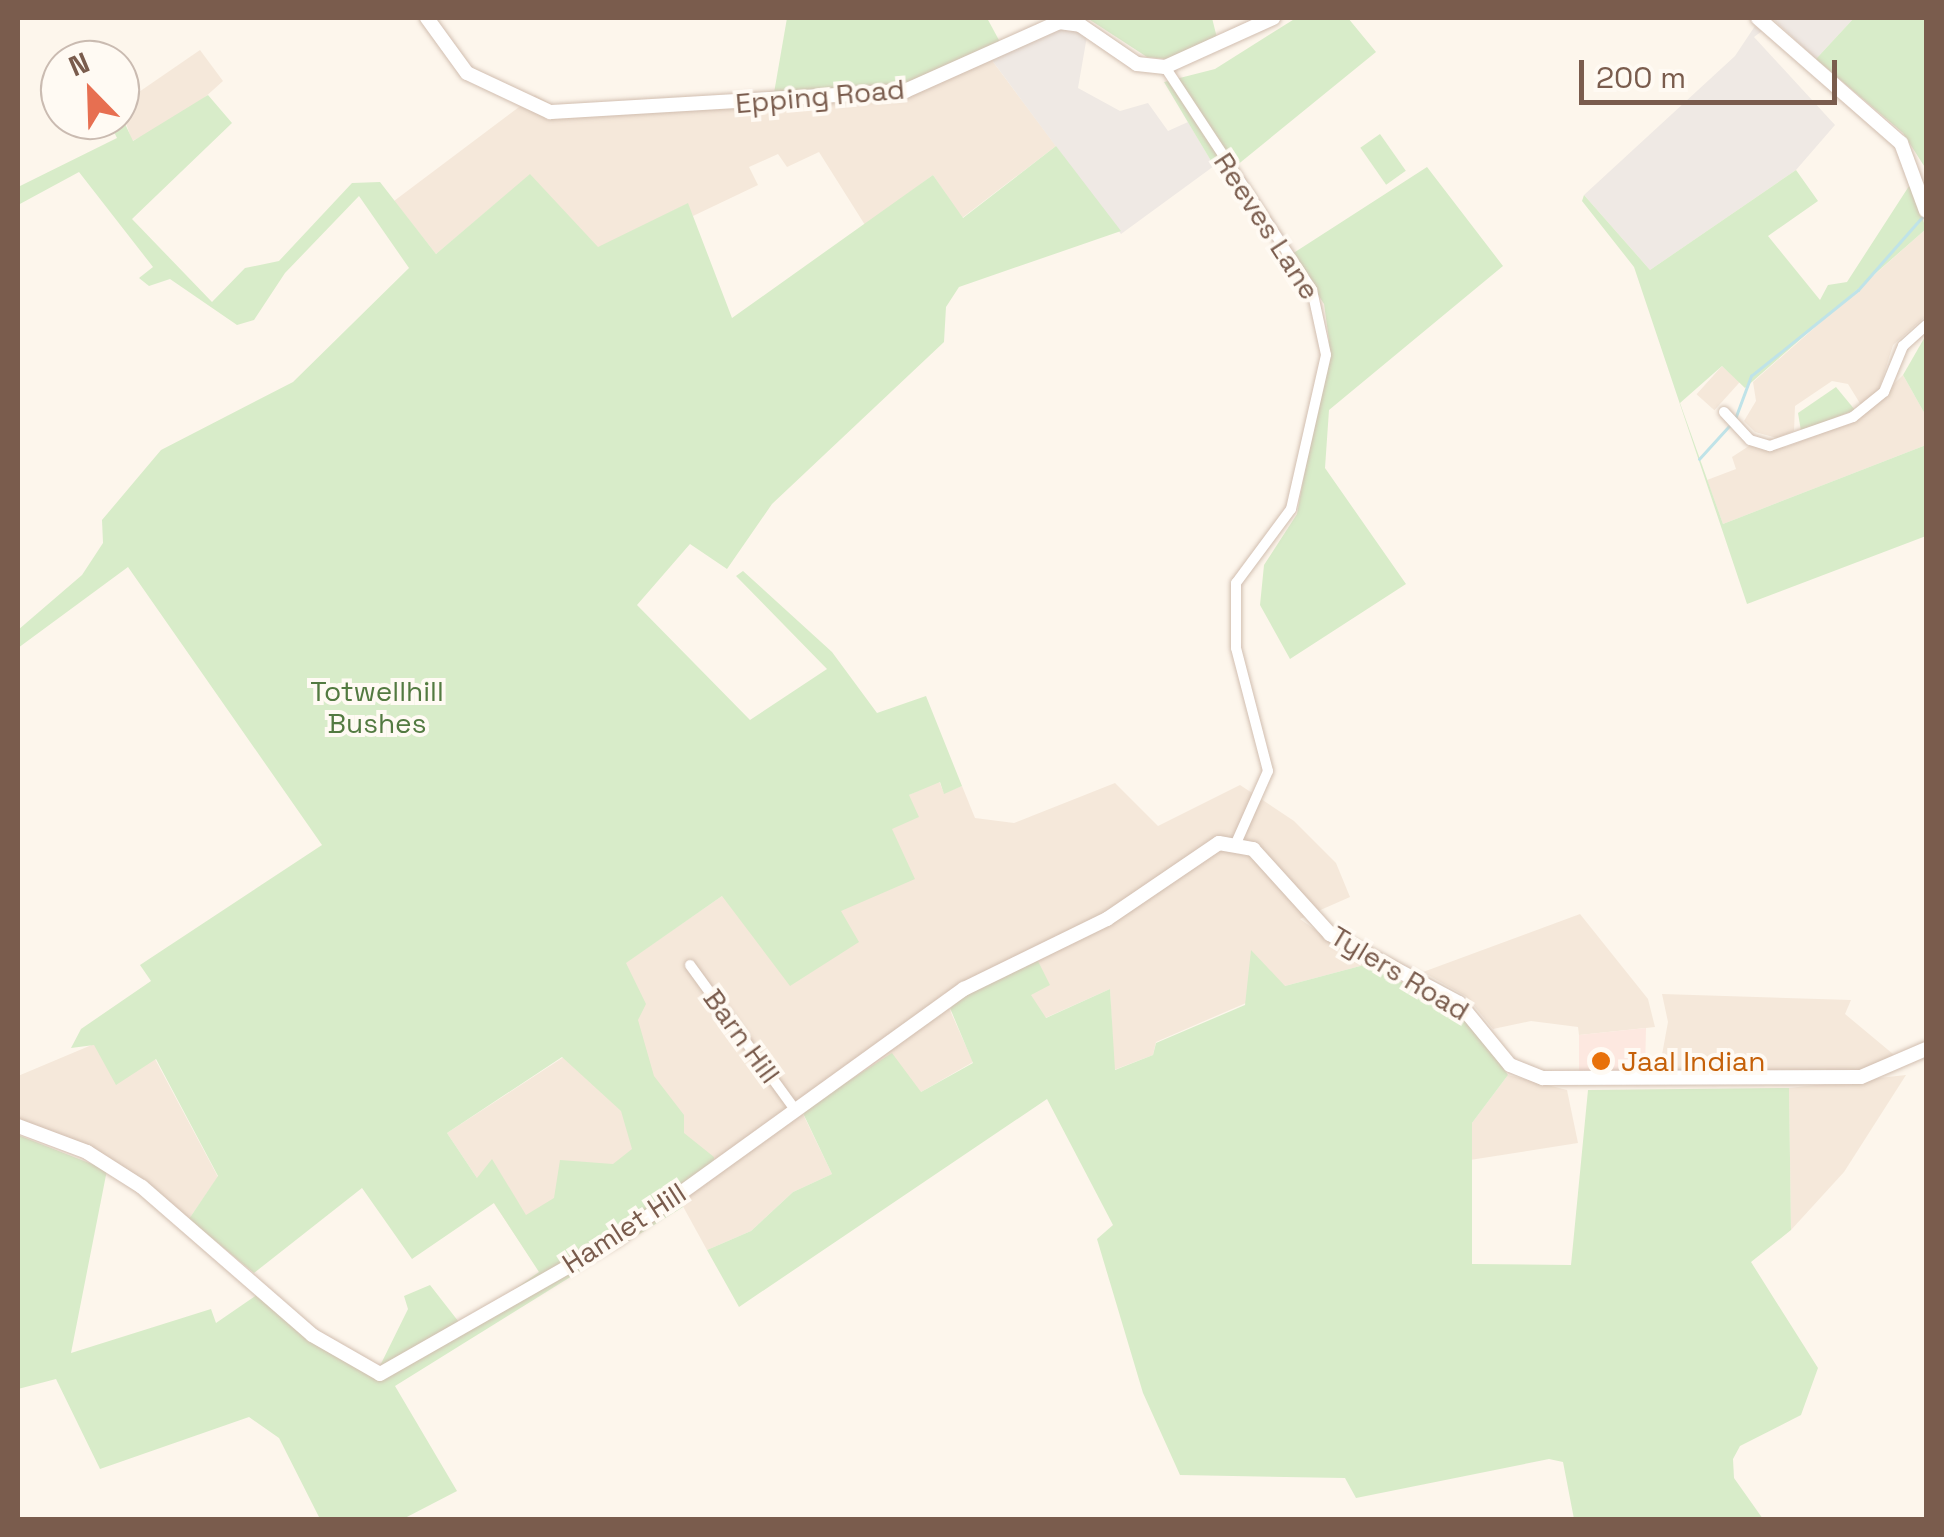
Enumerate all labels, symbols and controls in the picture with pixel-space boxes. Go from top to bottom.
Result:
north arrow [40,40,140,140]
scale bar [1584,40,1842,102]
text: N [63,44,95,84]
text: 200 m [1596,58,1686,97]
street label: Epping Road [734,72,906,120]
street label: Reeves Lane [1207,146,1327,306]
park label: Totwellhill Bushes [310,674,444,740]
street label: Tylers Road [1325,918,1475,1028]
street label: Barn Hill [697,982,787,1090]
place label: Jaal Indian [1621,1044,1765,1078]
marker: Jaal Indian [1590,1050,1612,1072]
street label: Hamlet Hill [556,1176,692,1280]

